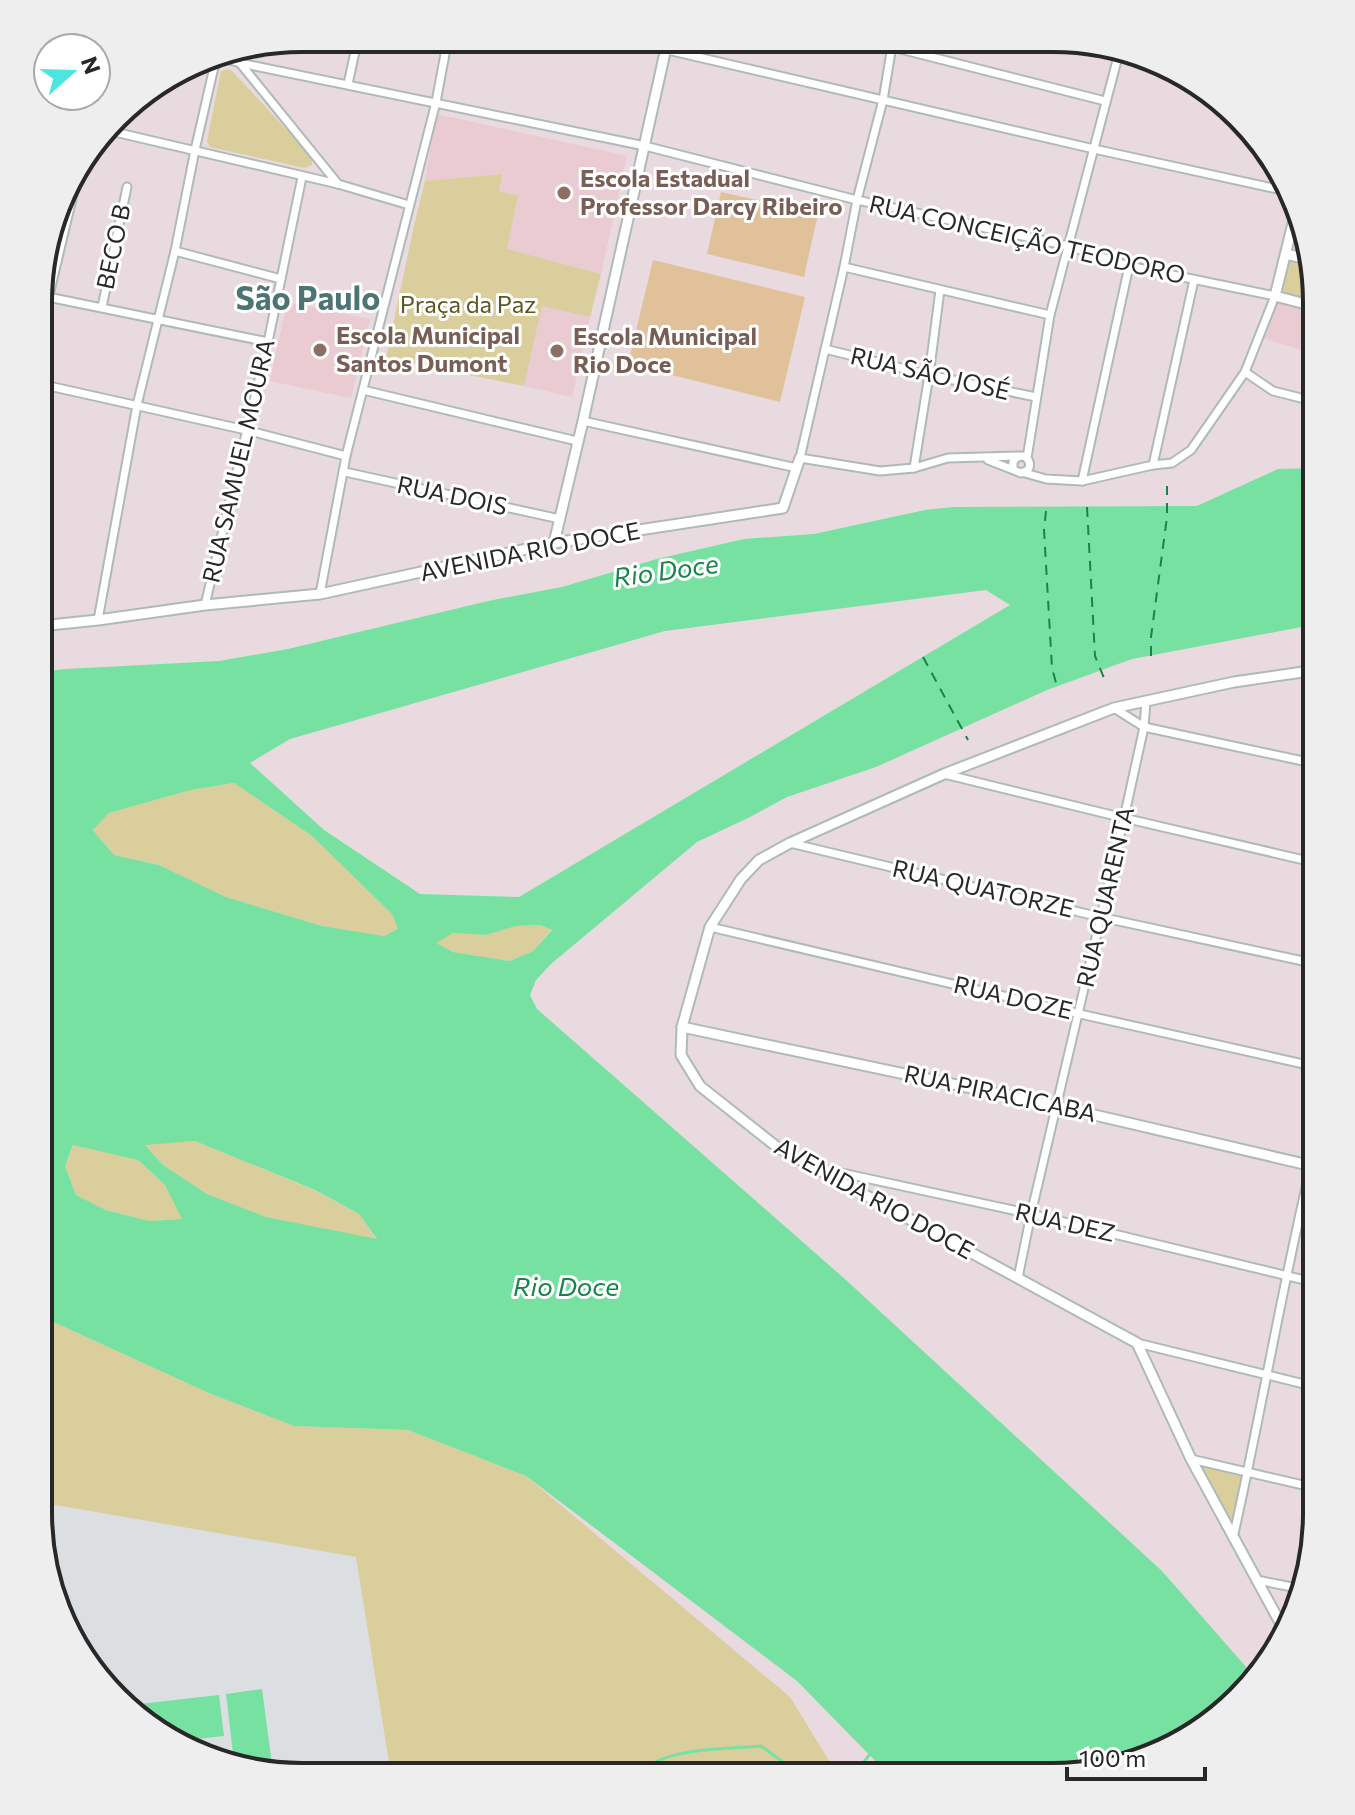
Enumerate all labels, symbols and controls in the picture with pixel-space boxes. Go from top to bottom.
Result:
north arrow [32,32,112,112]
text: N [76,53,107,77]
place label: Escola Estadual Professor Darcy Ribeiro [580,163,842,220]
marker: Escola Estadual Professor Darcy Ribeiro [555,184,573,202]
street label: RUA CONCEIÇÃO TEODORO [867,188,1188,289]
street label: BECO B [89,202,136,292]
district label: São Paulo [236,277,380,317]
park label: Praça da Paz [400,289,536,318]
place label: Escola Municipal Santos Dumont [336,320,520,377]
place label: Escola Municipal Rio Doce [573,321,757,378]
street label: RUA SAMUEL MOURA [195,336,280,585]
street label: RUA SÃO JOSÉ [848,340,1013,405]
marker: Escola Municipal Santos Dumont [311,341,329,359]
marker: Escola Municipal Rio Doce [548,342,566,360]
street label: RUA DOIS [395,469,510,520]
street label: AVENIDA RIO DOCE [417,515,642,586]
water label: Rio Doce [611,547,721,592]
street label: RUA QUARENTA [1070,803,1139,990]
street label: RUA QUATORZE [890,853,1077,922]
street label: RUA DOZE [951,969,1075,1024]
street label: RUA PIRACICABA [902,1058,1099,1127]
street label: AVENIDA RIO DOCE [770,1131,979,1265]
street label: RUA DEZ [1013,1196,1118,1247]
water label: Rio Doce [513,1270,619,1301]
scale bar [1067,1731,1205,1781]
text: 100 m [1079,1743,1146,1772]

